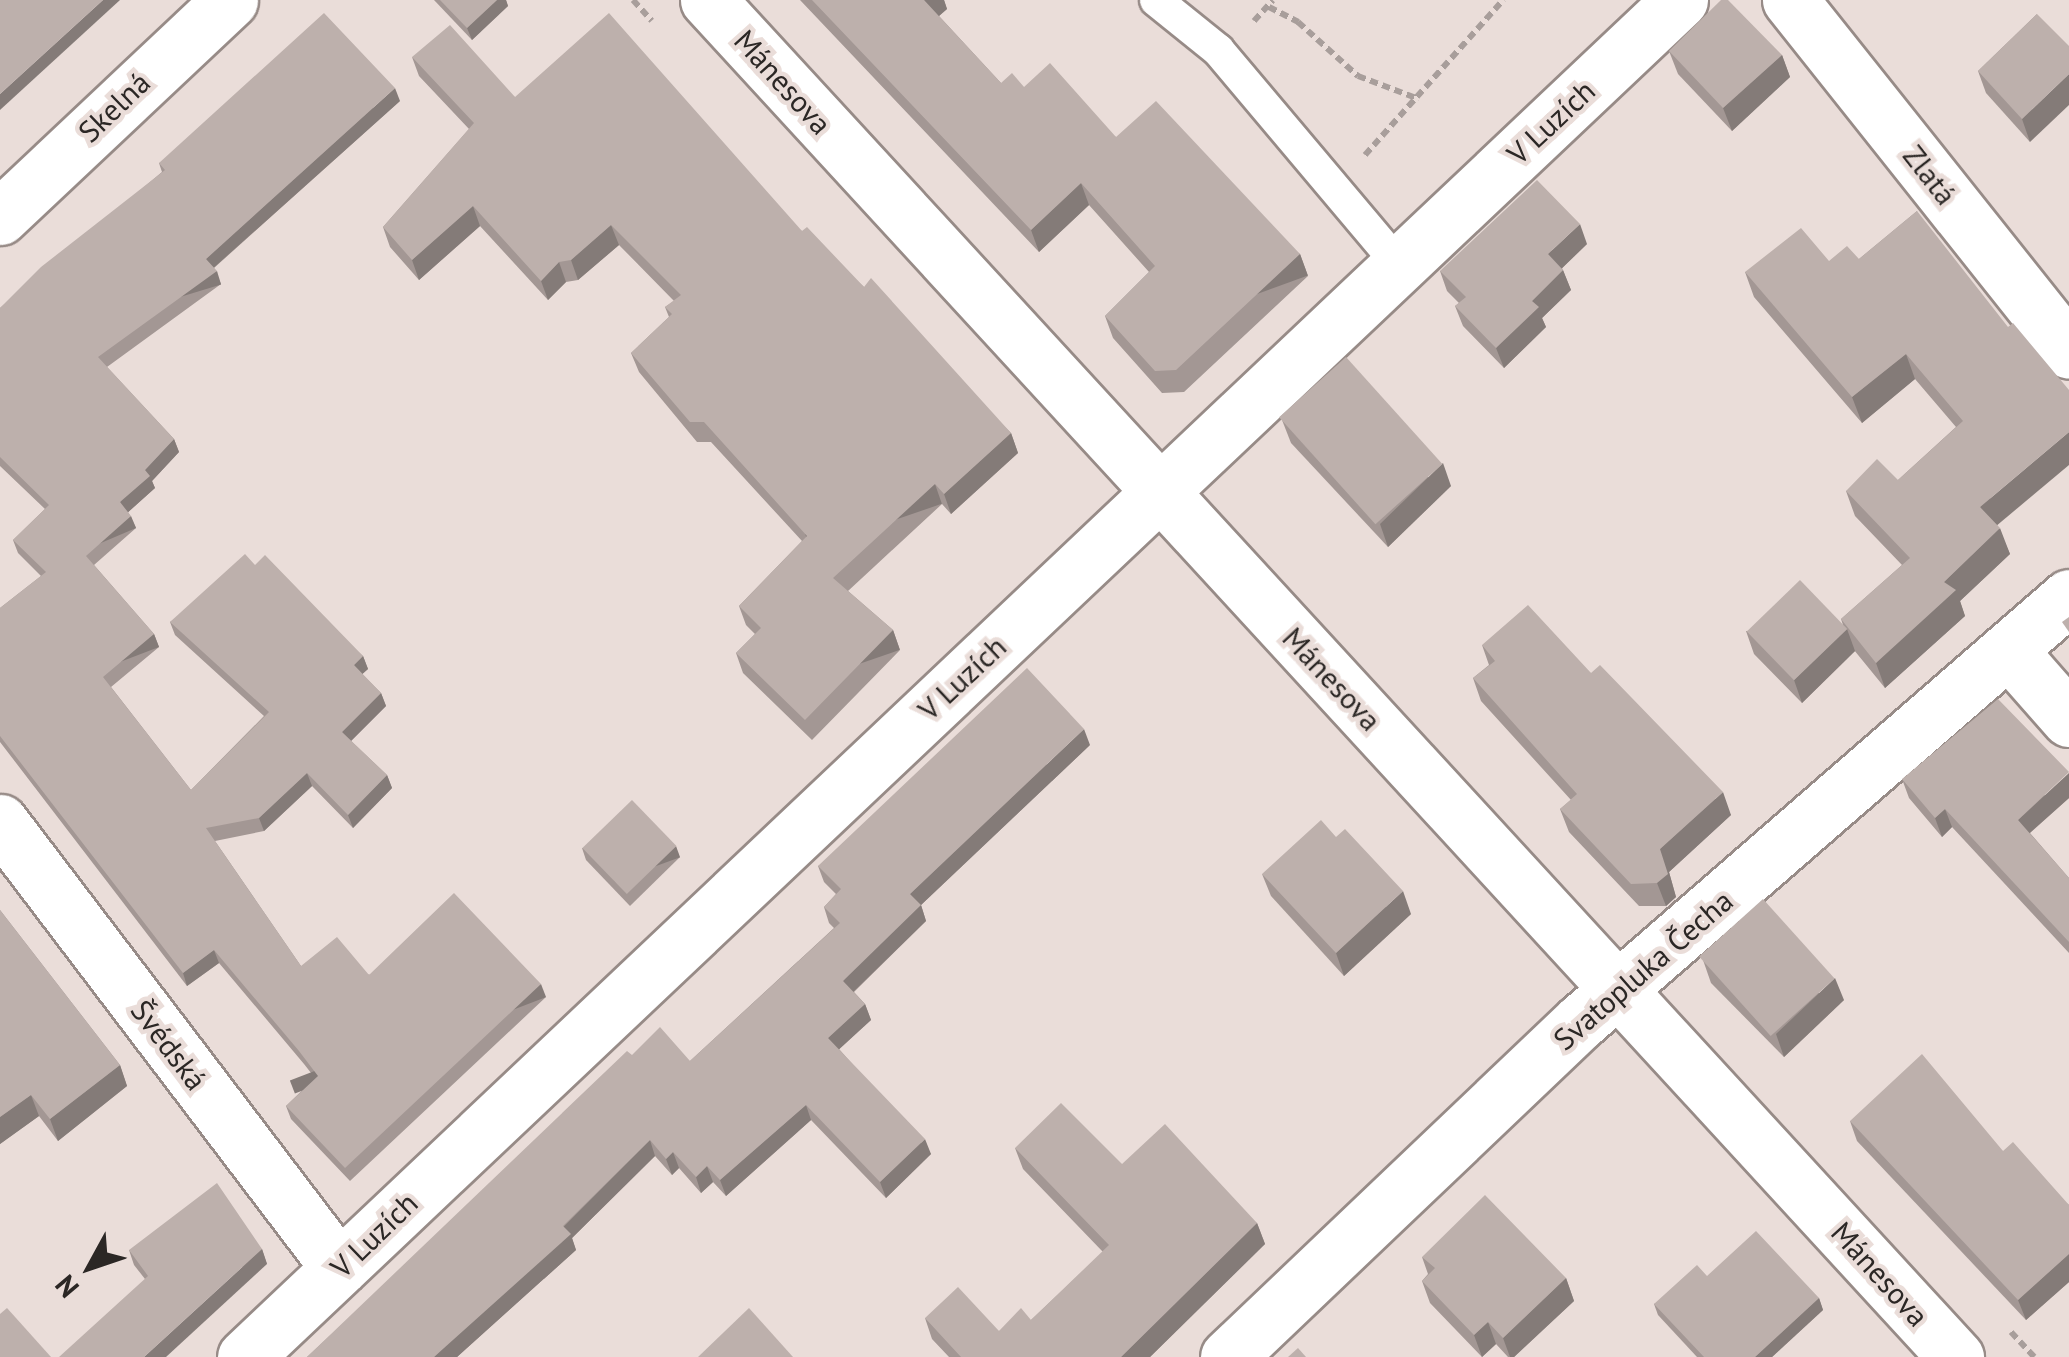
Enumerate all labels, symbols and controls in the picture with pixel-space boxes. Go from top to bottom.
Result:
street label: Mánesova [727,22,839,142]
street label: Skelná [71,64,157,150]
street label: V Luzích [1499,72,1603,172]
street label: Zlatá [1896,138,1964,212]
street label: Mánesova [1275,620,1389,738]
street label: V Luzích [910,628,1014,728]
street label: Svatopluka Čecha [1546,882,1740,1058]
street label: Švédská [124,993,214,1097]
street label: V Luzích [323,1185,425,1285]
street label: Mánesova [1824,1214,1936,1334]
north arrow [40,1217,140,1317]
text: N [47,1268,87,1306]

